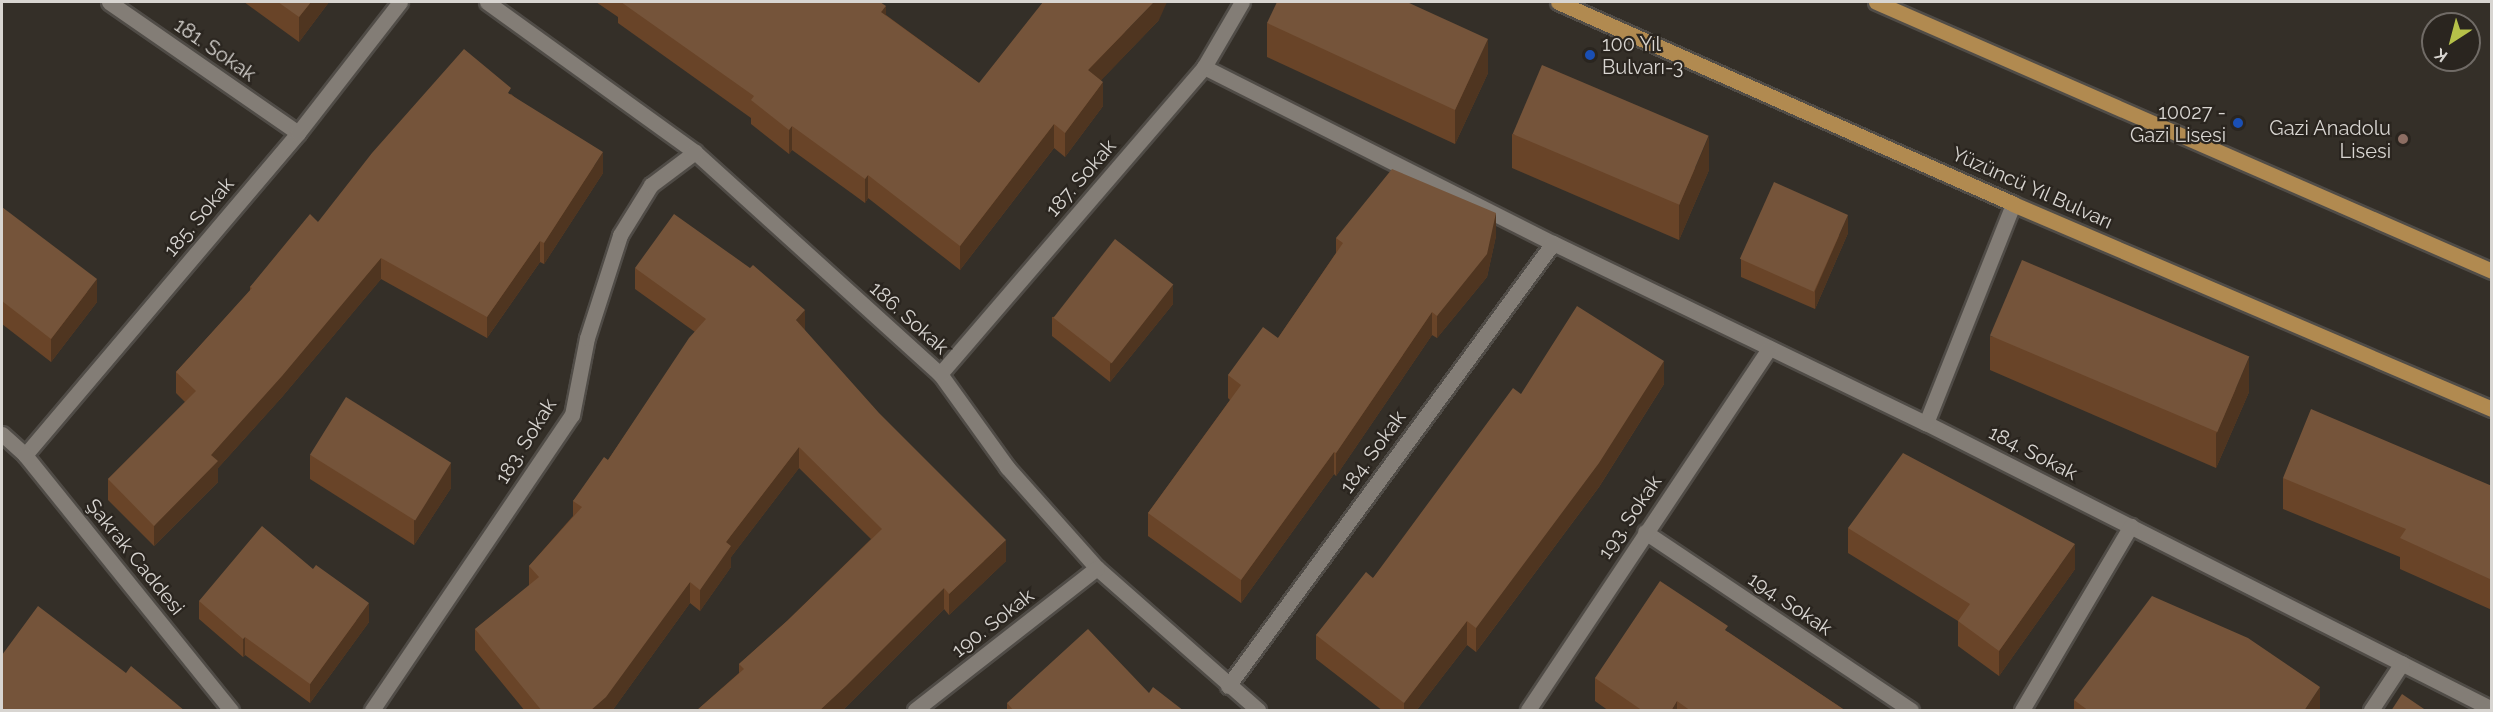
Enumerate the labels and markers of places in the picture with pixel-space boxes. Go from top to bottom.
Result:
place label: 100 Yıl Bulvarı-3 [1602,32,1683,79]
marker: 100 Yıl Bulvarı-3 [1583,48,1597,62]
place label: 10027 - Gazi Lisesi [2130,100,2226,147]
marker: 10027 - Gazi Lisesi [2231,116,2245,130]
place label: Gazi Anadolu Lisesi [2269,116,2391,163]
marker: Gazi Anadolu Lisesi [2396,132,2410,146]

